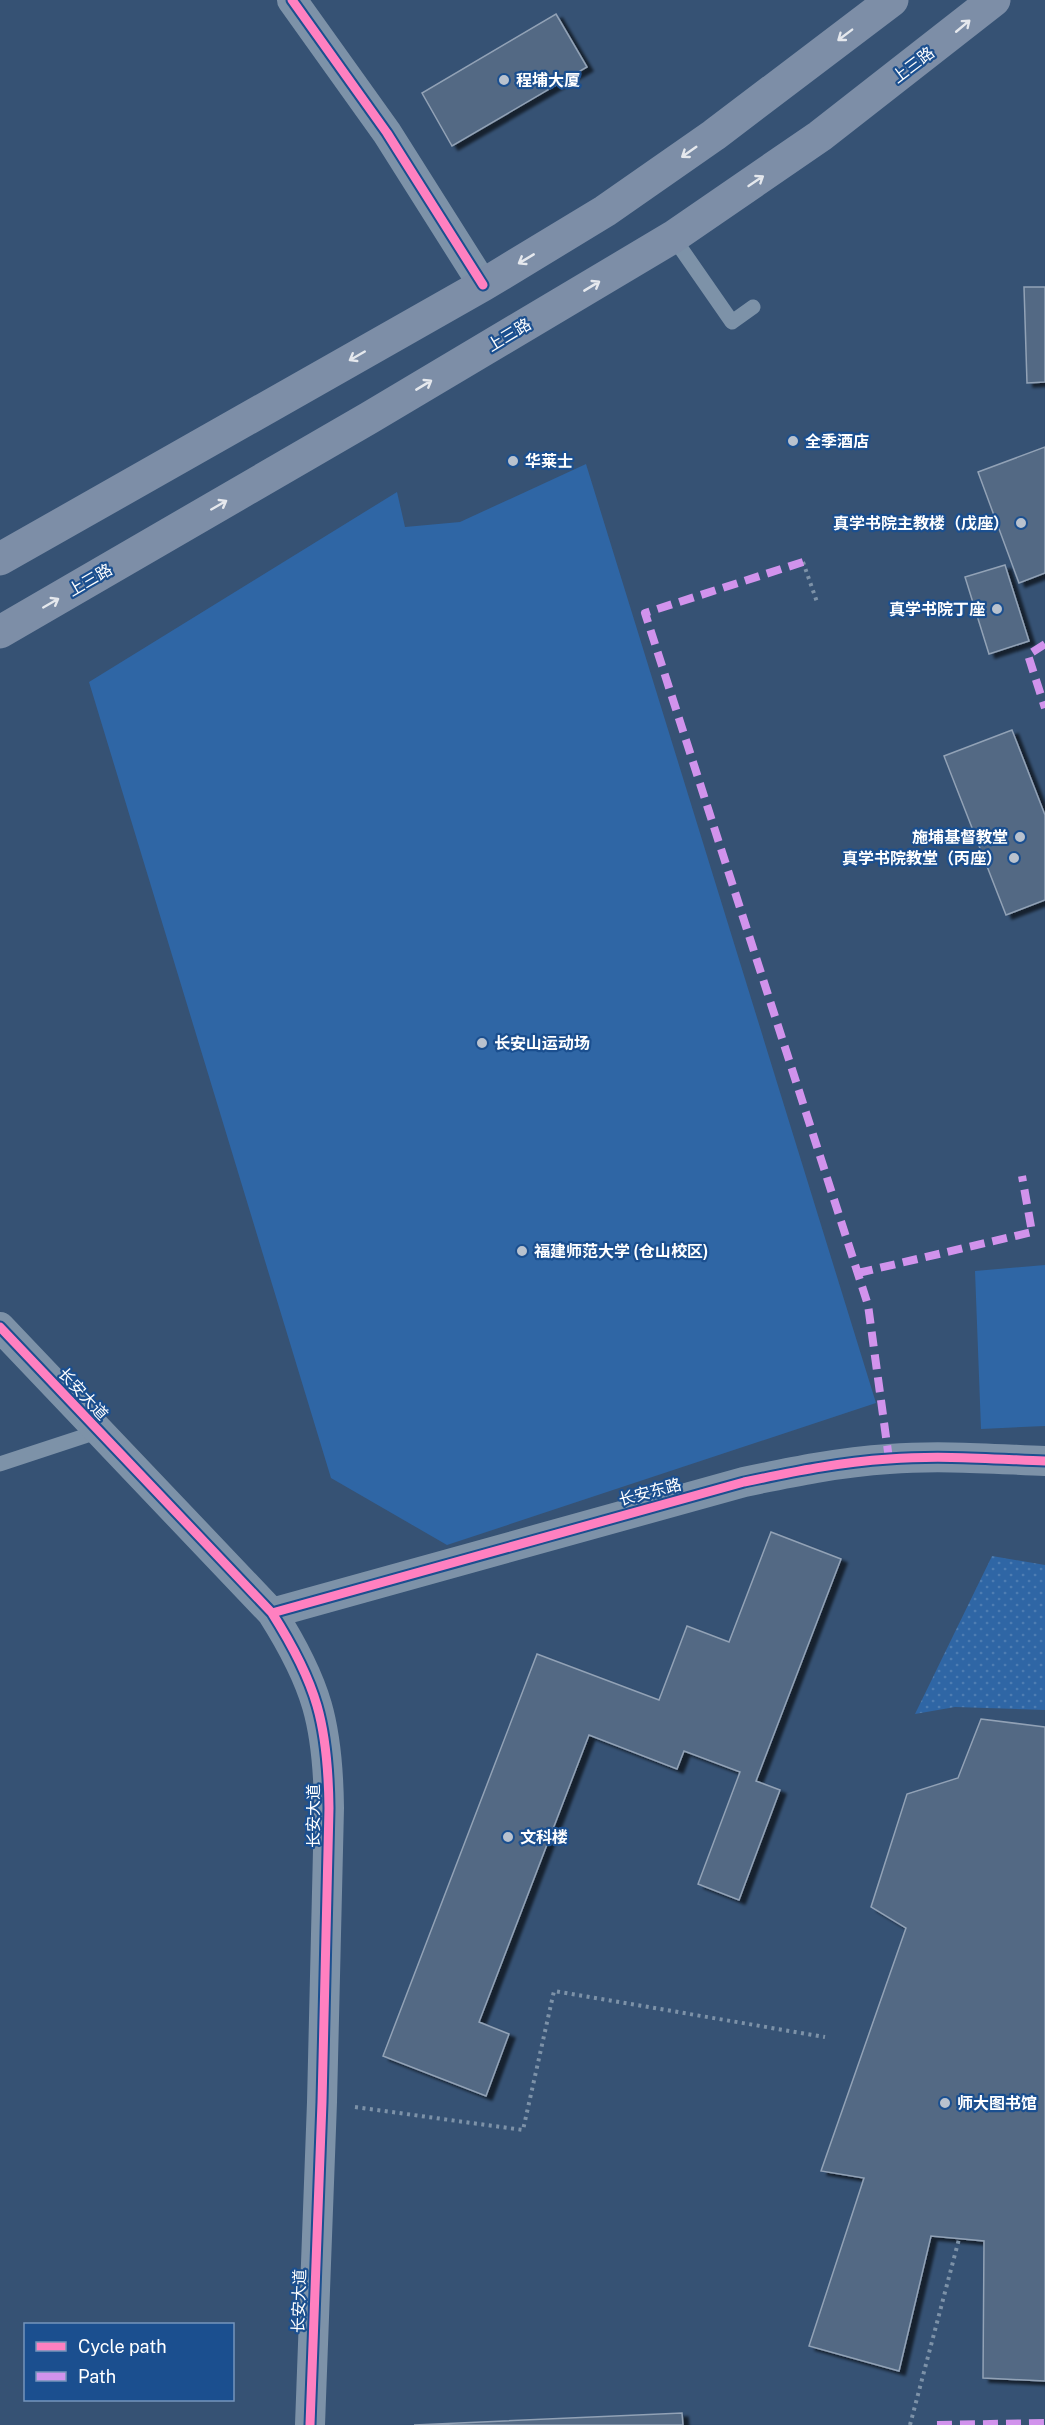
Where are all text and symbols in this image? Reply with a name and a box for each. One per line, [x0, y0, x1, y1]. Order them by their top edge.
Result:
one-way arrow [955, 20, 971, 33]
one-way arrow [838, 29, 854, 41]
street label: 上三路 [888, 43, 938, 87]
place label: 程埔大厦 [516, 71, 580, 90]
marker: 程埔大厦 [497, 73, 511, 87]
one-way arrow [682, 146, 698, 158]
one-way arrow [747, 174, 764, 186]
one-way arrow [518, 253, 535, 265]
one-way arrow [583, 279, 600, 291]
street label: 上三路 [484, 314, 534, 356]
one-way arrow [349, 351, 367, 362]
one-way arrow [415, 379, 432, 391]
place label: 全季酒店 [805, 432, 869, 451]
marker: 全季酒店 [786, 434, 800, 448]
place label: 华莱士 [525, 452, 573, 471]
marker: 华莱士 [506, 454, 520, 468]
one-way arrow [210, 499, 228, 510]
place label: 真学书院主教楼（戊座） [833, 514, 1009, 533]
marker: 真学书院主教楼（戊座） [1014, 516, 1028, 530]
street label: 上三路 [64, 560, 116, 600]
one-way arrow [42, 597, 59, 609]
place label: 真学书院丁座 [889, 600, 985, 619]
marker: 真学书院丁座 [990, 602, 1004, 616]
place label: 施埔基督教堂 [912, 828, 1008, 847]
marker: 施埔基督教堂 [1013, 830, 1027, 844]
place label: 真学书院教堂（丙座） [842, 849, 1002, 868]
marker: 真学书院教堂（丙座） [1007, 851, 1021, 865]
place label: 长安山运动场 [494, 1034, 590, 1053]
marker: 长安山运动场 [475, 1036, 489, 1050]
place label: 福建师范大学 (仓山校区) [534, 1242, 708, 1261]
marker: 福建师范大学 (仓山校区) [515, 1244, 529, 1258]
street label: 长安大道 [54, 1364, 112, 1424]
street label: 长安东路 [617, 1475, 683, 1509]
street label: 长安大道 [304, 1784, 323, 1848]
place label: 文科楼 [520, 1828, 568, 1847]
marker: 文科楼 [501, 1830, 515, 1844]
place label: 师大图书馆 [957, 2094, 1037, 2113]
marker: 师大图书馆 [938, 2096, 952, 2110]
street label: 长安大道 [288, 2269, 310, 2333]
legend [24, 2323, 234, 2401]
text: Cycle path [78, 2336, 167, 2357]
text: Path [78, 2366, 116, 2387]

